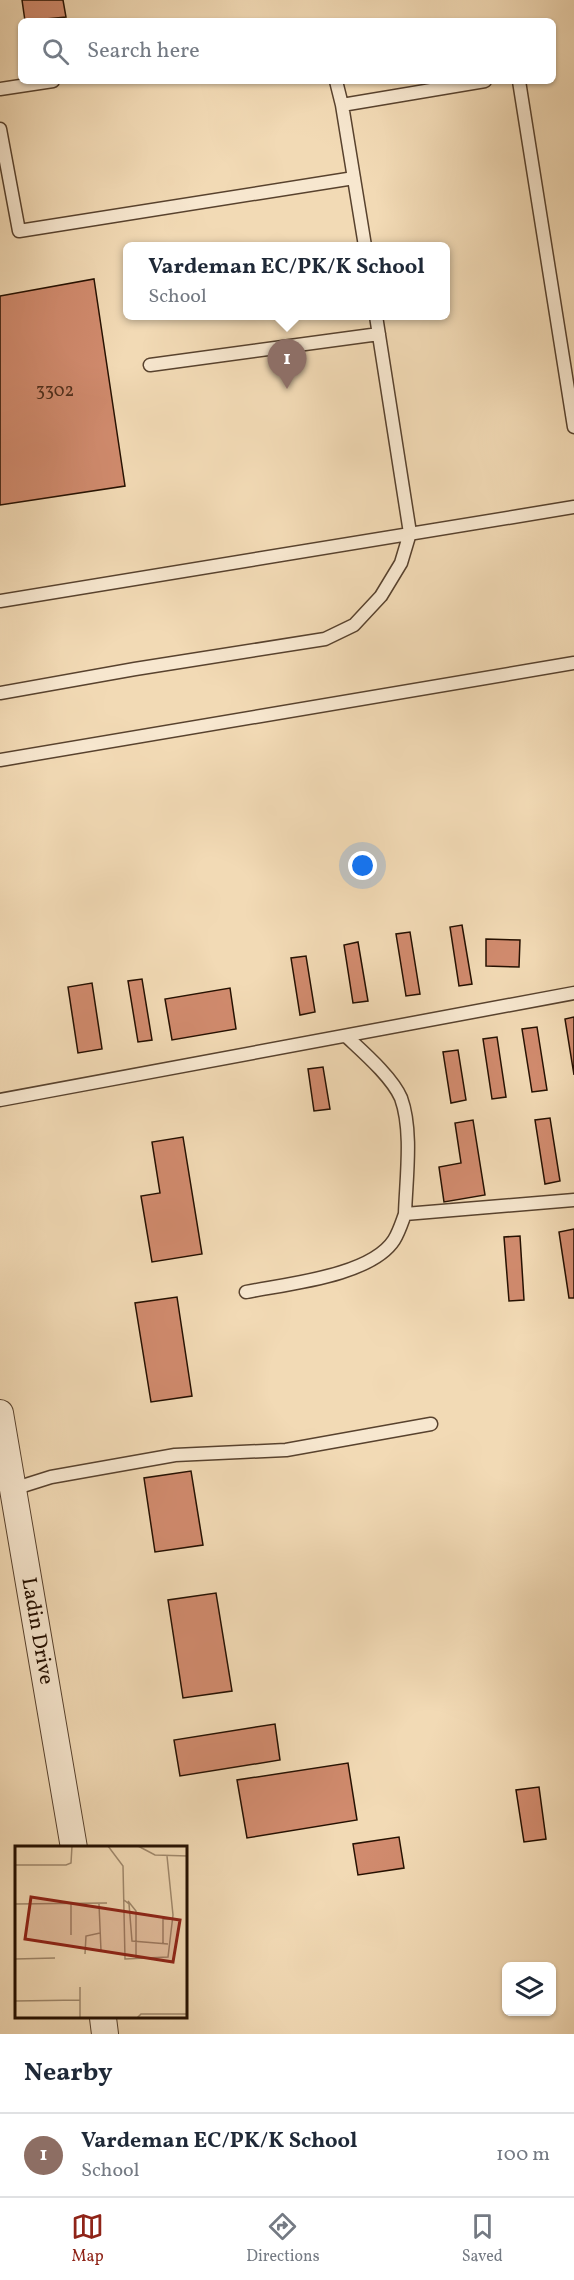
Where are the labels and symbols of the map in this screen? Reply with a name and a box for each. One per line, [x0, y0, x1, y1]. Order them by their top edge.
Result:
pin: 1 [268, 340, 306, 389]
house number: 3302 [36, 379, 74, 404]
your location [348, 851, 377, 880]
street label: Ladin Drive [13, 1575, 61, 1687]
inset map [15, 1846, 188, 2019]

